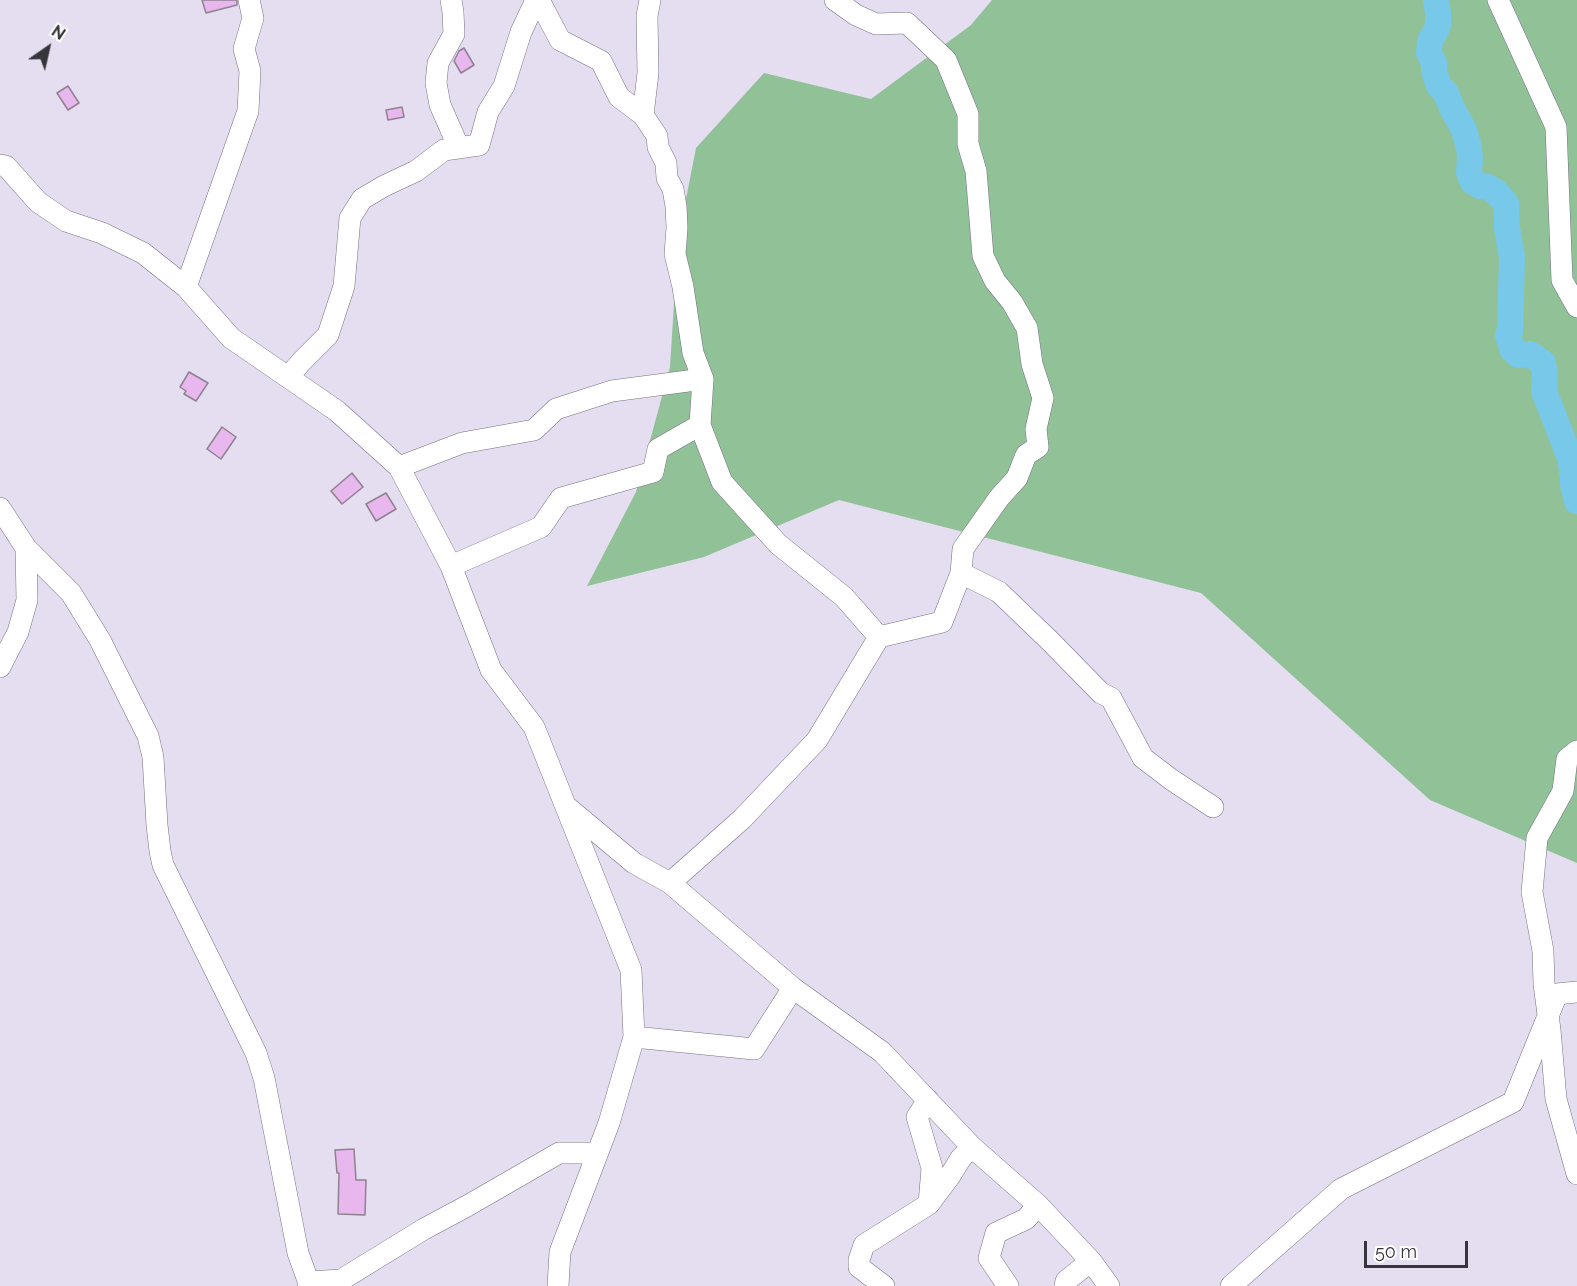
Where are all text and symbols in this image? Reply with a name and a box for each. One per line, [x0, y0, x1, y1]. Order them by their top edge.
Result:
north arrow [18, 18, 78, 78]
text: N [48, 21, 69, 44]
scale bar [1367, 1229, 1470, 1267]
text: 50 m [1375, 1241, 1417, 1262]

